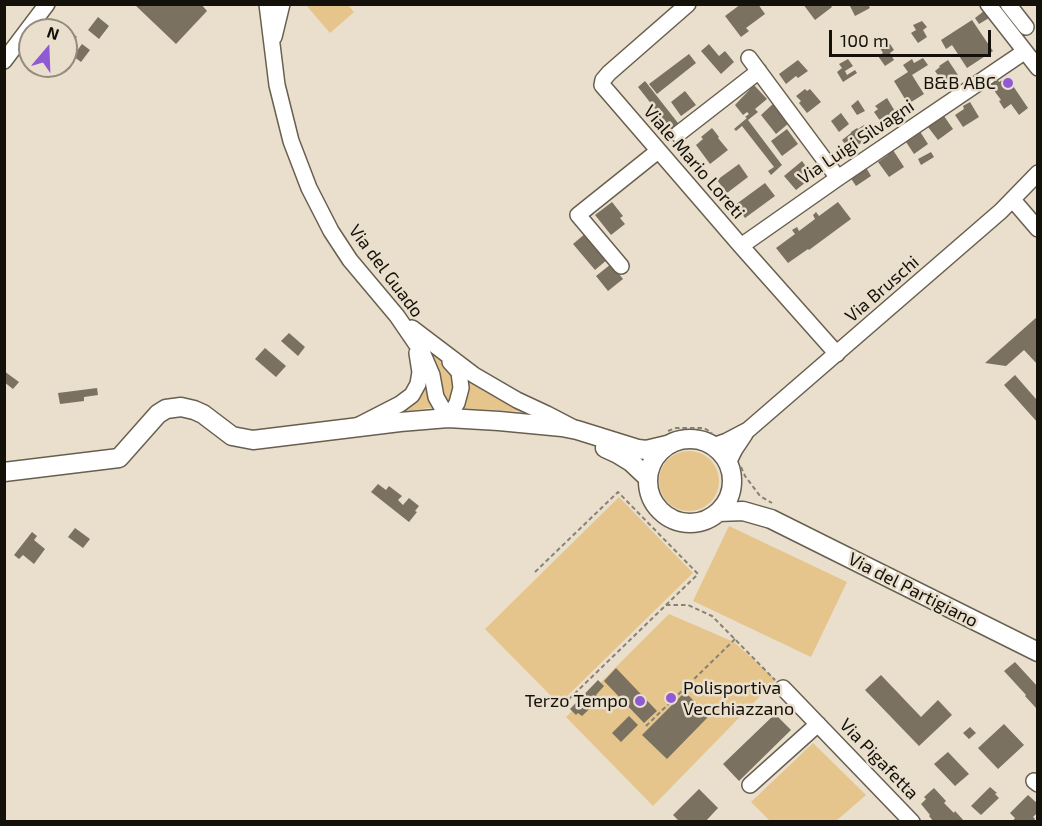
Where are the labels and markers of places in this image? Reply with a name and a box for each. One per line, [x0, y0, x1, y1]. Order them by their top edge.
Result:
place label: B&B ABC [923, 72, 996, 94]
marker: B&B ABC [1001, 76, 1015, 90]
place label: Polisportiva Vecchiazzano [683, 677, 794, 720]
place label: Terzo Tempo [525, 690, 628, 712]
marker: Polisportiva Vecchiazzano [664, 691, 678, 705]
marker: Terzo Tempo [633, 694, 647, 708]

